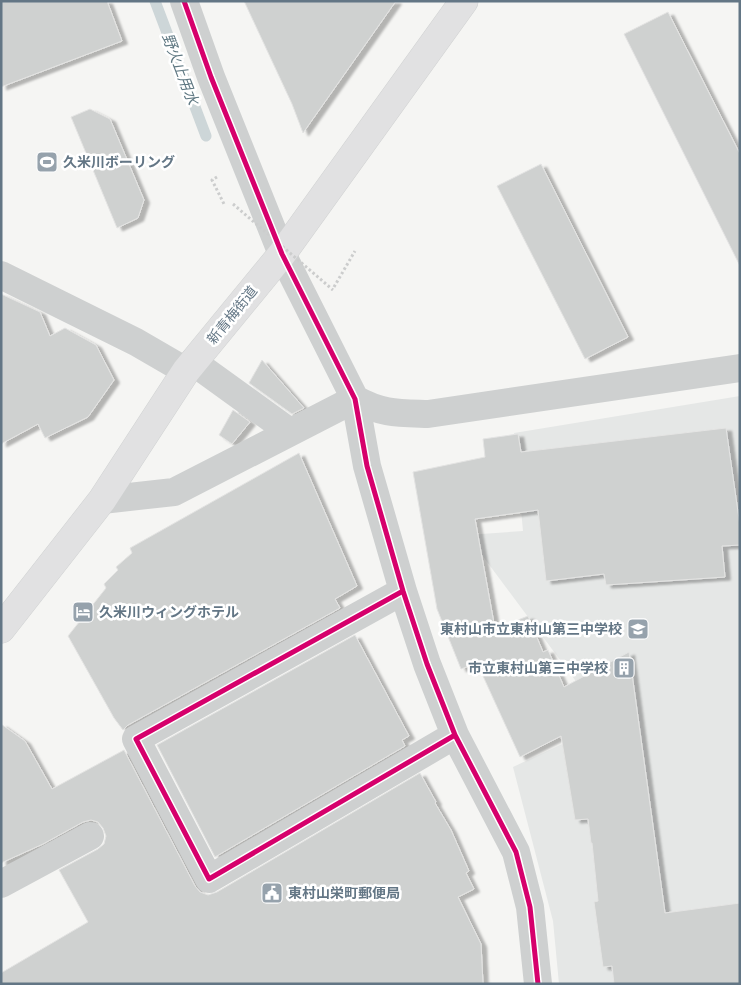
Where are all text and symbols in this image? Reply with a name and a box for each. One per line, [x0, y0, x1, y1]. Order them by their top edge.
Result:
water label: 野火止用水 [158, 30, 204, 109]
sports icon: 久米川ボーリング [35, 150, 59, 174]
place label: 久米川ボーリング [63, 152, 175, 171]
street label: 新青梅街道 [202, 282, 261, 348]
hotel icon: 久米川ウィングホテル [71, 600, 95, 624]
place label: 久米川ウィングホテル [99, 602, 239, 621]
school or university icon: 東村山市立東村山第三中学校 [626, 617, 650, 641]
place label: 東村山市立東村山第三中学校 [440, 619, 622, 638]
building icon: 市立東村山第三中学校 [612, 656, 636, 680]
place label: 市立東村山第三中学校 [468, 658, 608, 677]
public building icon: 東村山栄町郵便局 [260, 881, 284, 905]
place label: 東村山栄町郵便局 [288, 883, 400, 902]

